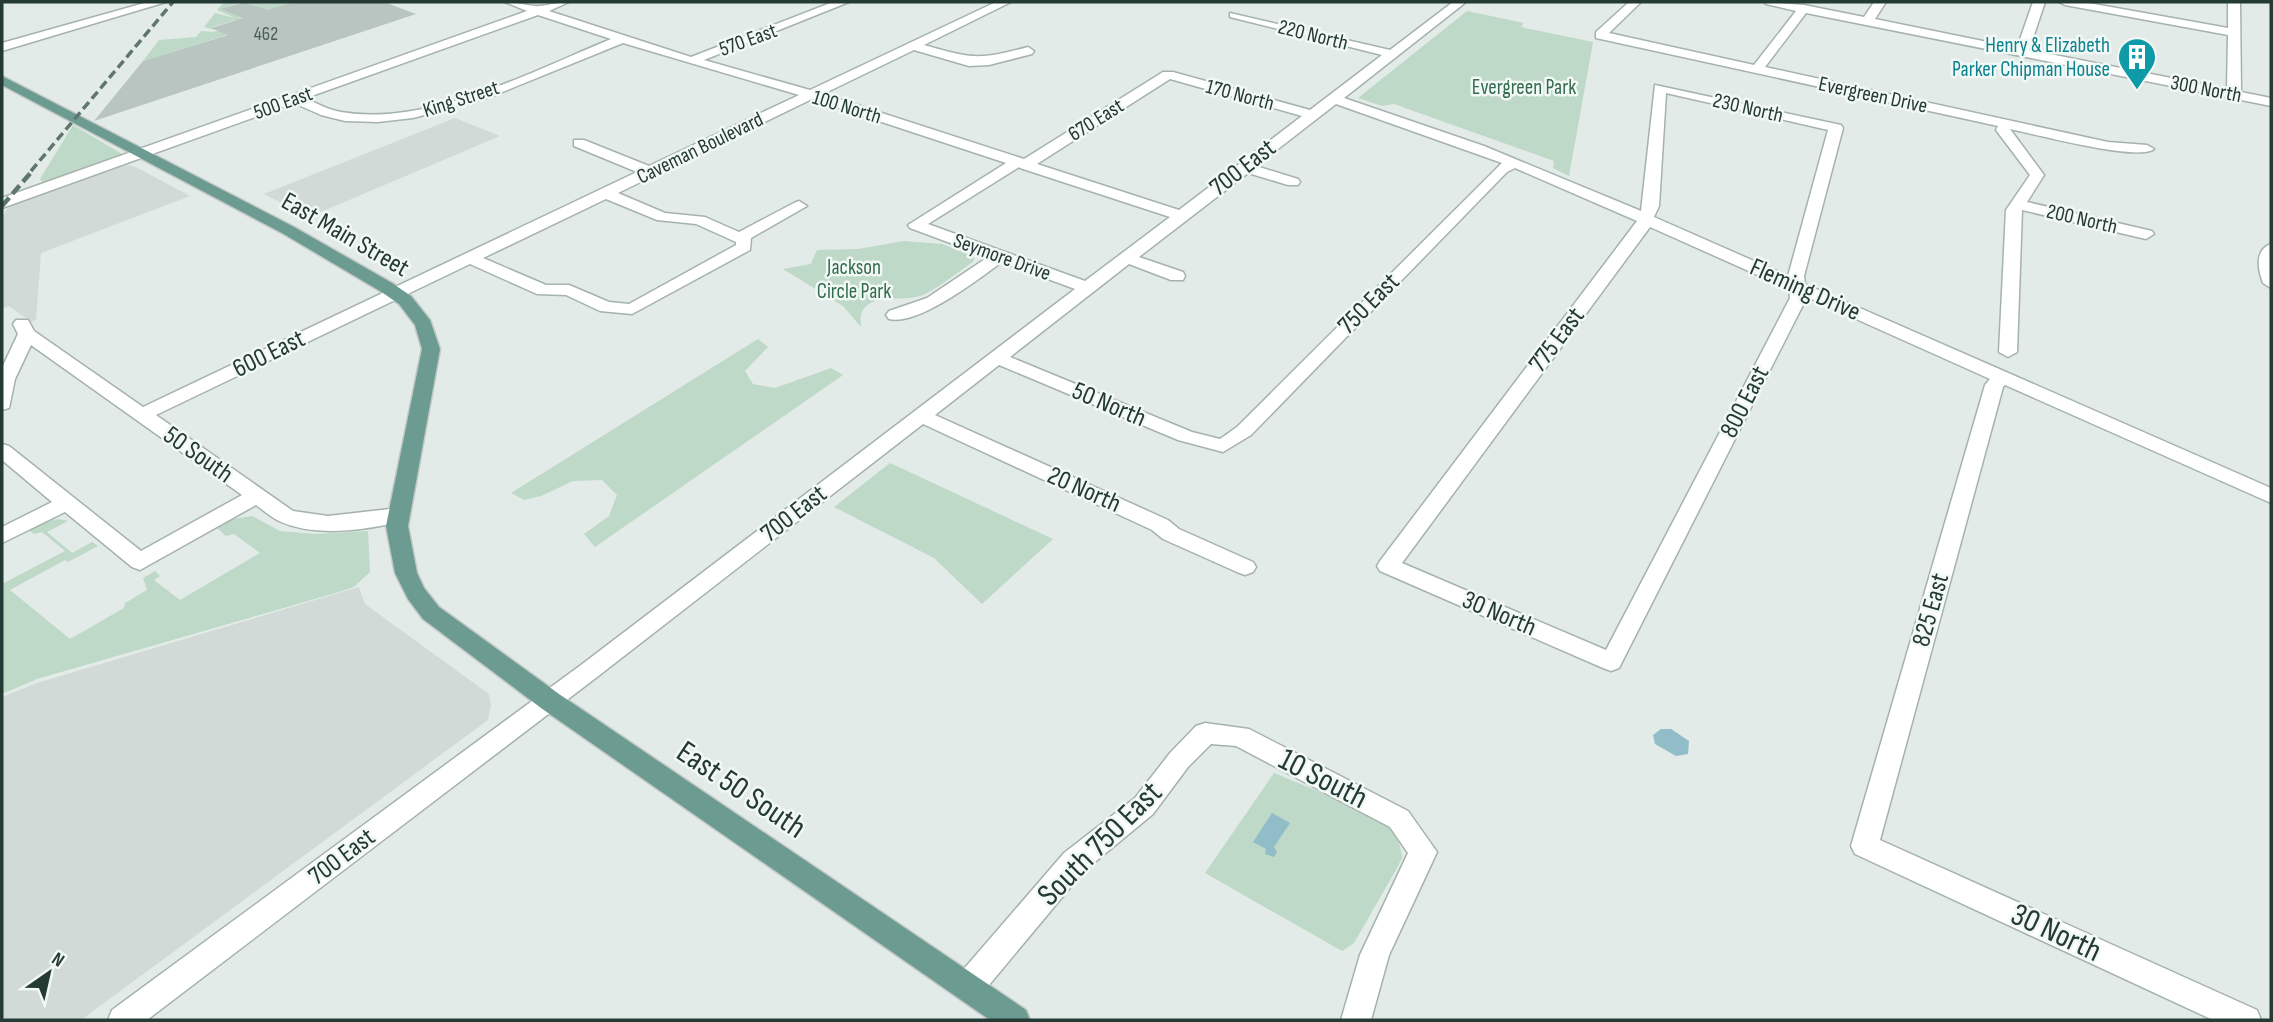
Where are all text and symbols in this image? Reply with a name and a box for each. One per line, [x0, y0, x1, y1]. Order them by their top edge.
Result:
street label: 220 North [1275, 14, 1351, 56]
street label: 570 East [716, 18, 780, 62]
house number: 462 [254, 23, 278, 46]
place label: Henry & Elizabeth Parker Chipman House [1952, 33, 2110, 82]
building icon: Henry & Elizabeth Parker Chipman House [2116, 36, 2158, 91]
street label: 300 North [2168, 70, 2244, 108]
street label: Evergreen Drive [1816, 71, 1930, 119]
street label: 170 North [1203, 74, 1277, 116]
street label: King Street [420, 75, 502, 123]
park label: Evergreen Park [1472, 75, 1576, 100]
street label: 500 East [250, 81, 316, 125]
street label: 100 North [810, 85, 884, 129]
street label: 230 North [1710, 88, 1786, 128]
street label: 670 East [1064, 93, 1128, 147]
street label: Caveman Boulevard [633, 107, 767, 189]
street label: 700 East [1204, 133, 1282, 203]
street label: East Main Street [276, 186, 414, 284]
street label: 200 North [2044, 199, 2120, 239]
street label: Seymore Drive [950, 228, 1054, 286]
street label: Fleming Drive [1745, 252, 1865, 328]
park label: Jackson Circle Park [817, 255, 891, 304]
street label: 750 East [1332, 267, 1406, 341]
street label: 775 East [1523, 301, 1591, 378]
street label: 600 East [228, 323, 310, 385]
street label: 800 East [1714, 361, 1776, 443]
street label: 50 North [1067, 376, 1151, 434]
street label: 50 South [157, 420, 239, 490]
street label: 20 North [1042, 460, 1126, 520]
street label: 700 East [755, 479, 833, 549]
street label: 825 East [1906, 570, 1956, 650]
street label: 30 North [1457, 585, 1541, 643]
street label: East 50 South [669, 733, 813, 847]
street label: 10 South [1272, 740, 1374, 818]
street label: South 750 East [1030, 774, 1170, 914]
street label: 700 East [303, 822, 381, 892]
street label: 30 North [2005, 895, 2107, 971]
north arrow [14, 938, 84, 1008]
text: N [47, 948, 68, 973]

